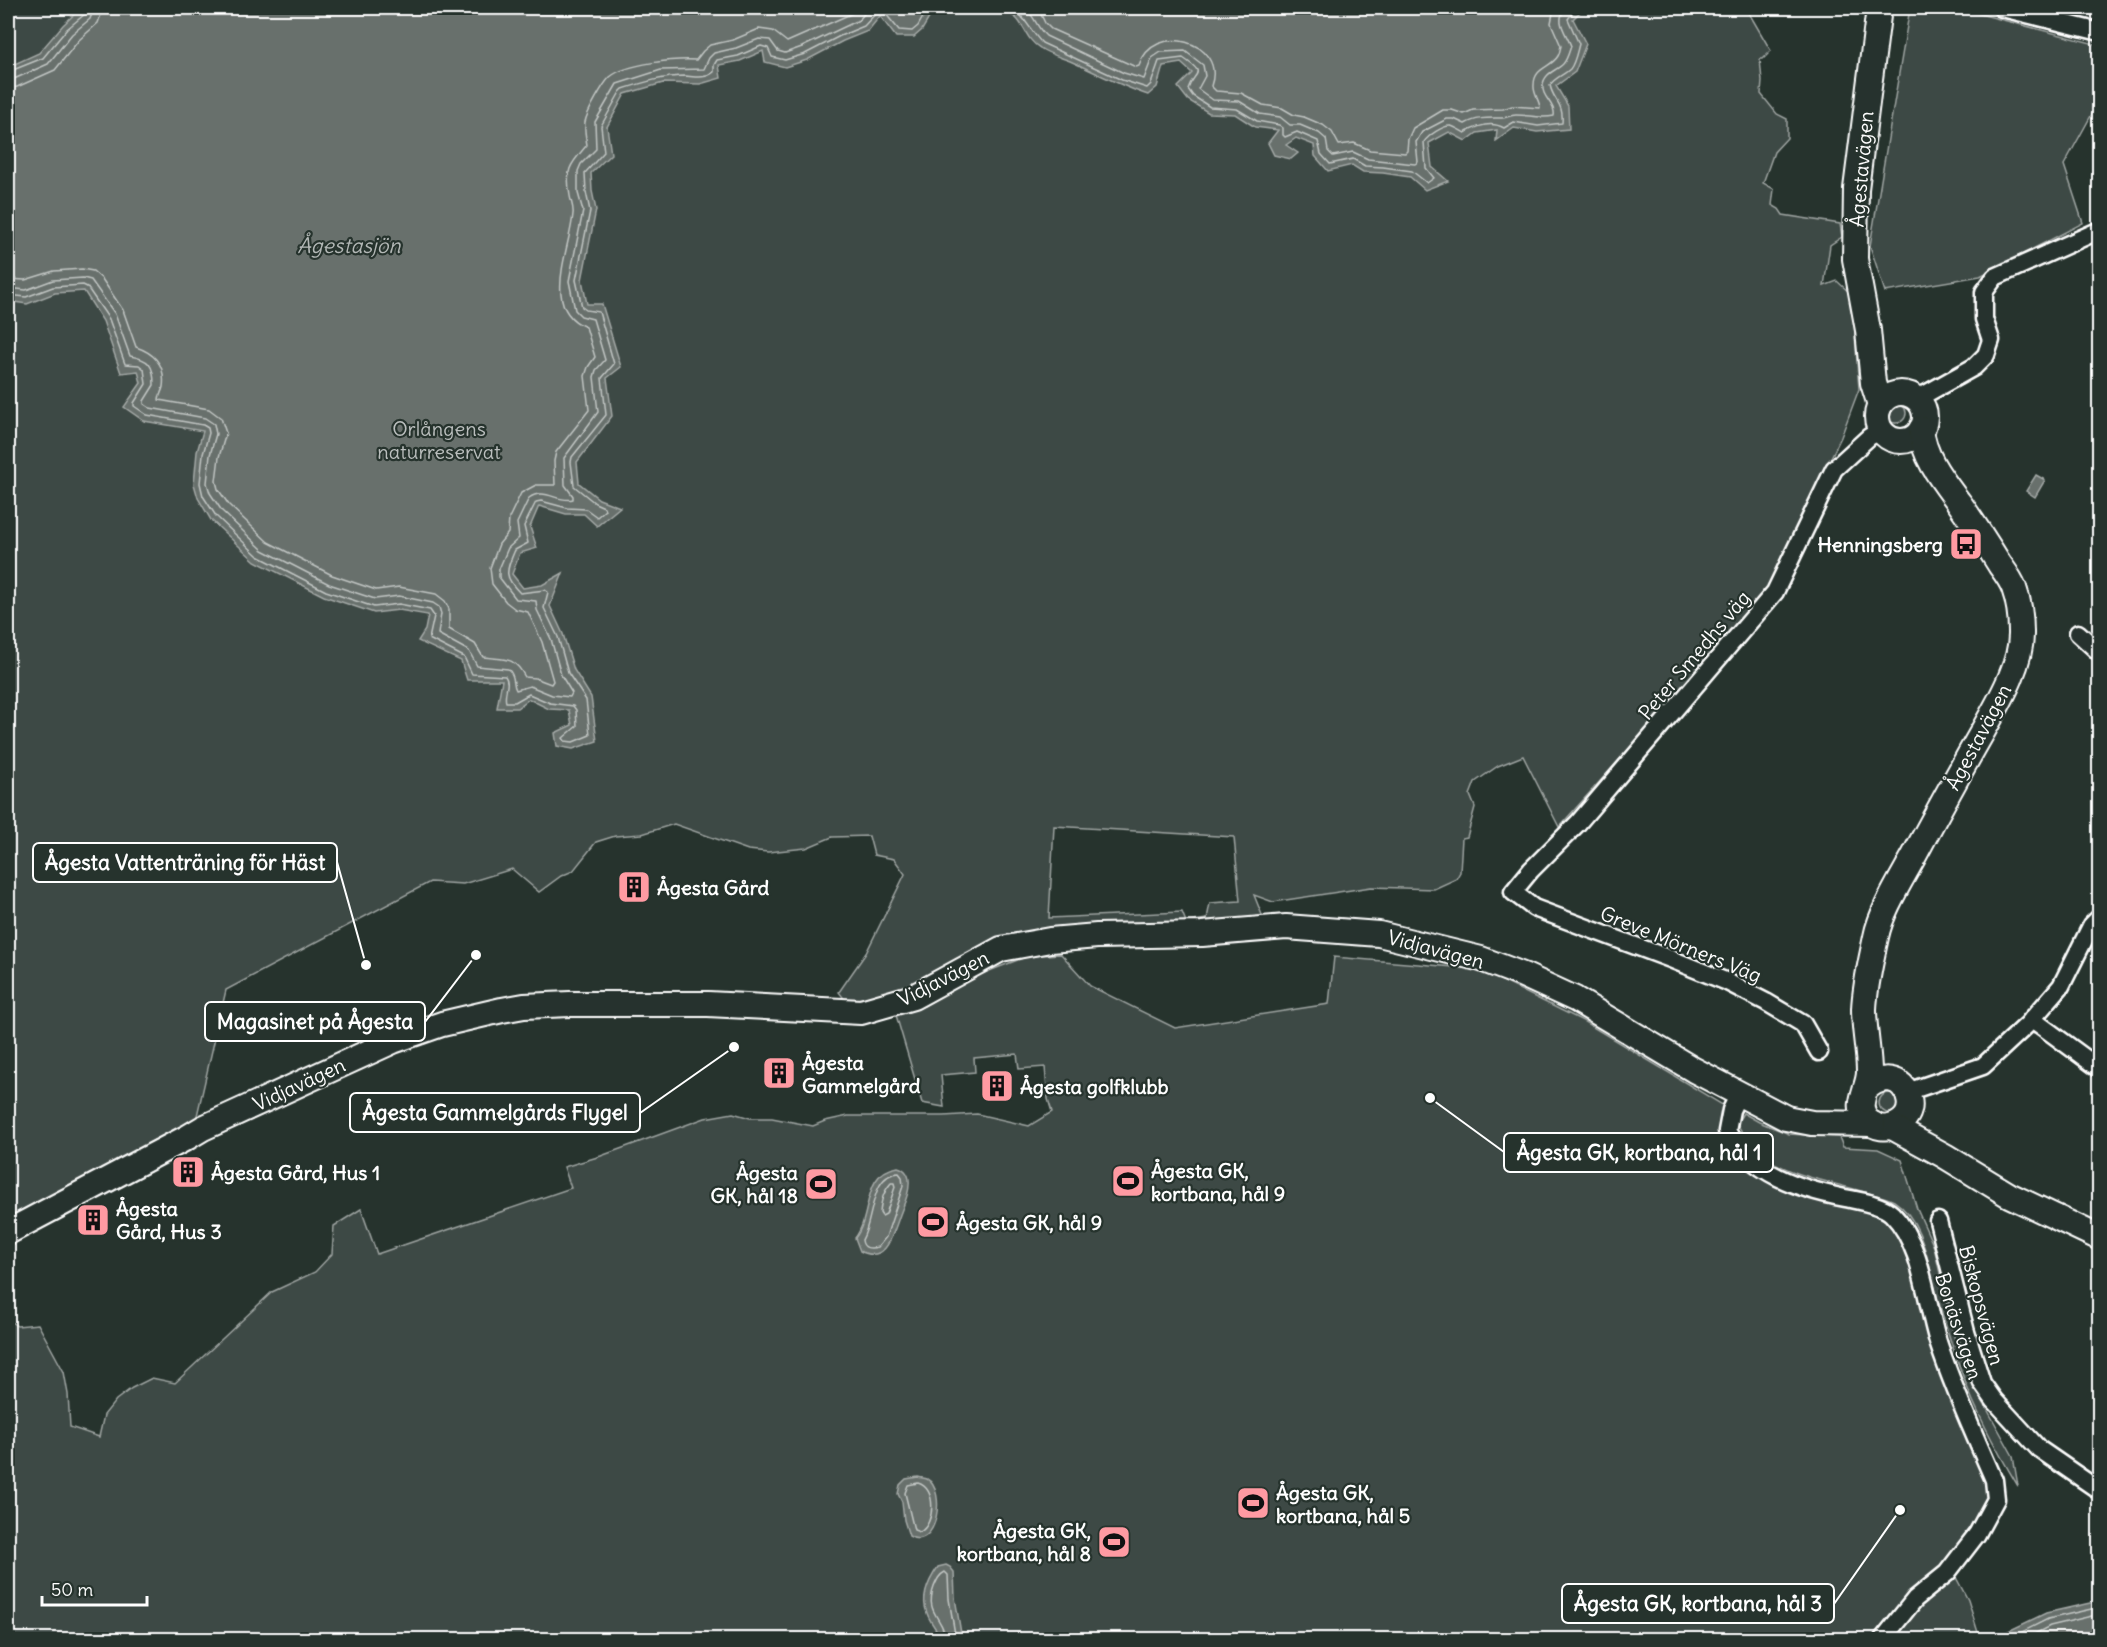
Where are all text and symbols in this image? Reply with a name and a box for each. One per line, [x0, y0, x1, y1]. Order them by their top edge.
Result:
street label: Ågestavägen [1843, 110, 1879, 228]
water label: Ågestasjön [297, 232, 402, 259]
park label: Orlångens naturreservat [377, 416, 501, 464]
bus stop icon: Henningsberg [1948, 526, 1984, 562]
place label: Henningsberg [1818, 532, 1943, 557]
street label: Peter Smedhs väg [1633, 585, 1755, 725]
street label: Ågestavägen [1940, 680, 2016, 794]
callout: Ågesta Vattenträning för Häst [33, 843, 337, 882]
text: Ågesta Vattenträning för Häst [45, 848, 326, 876]
building icon: Ågesta Gård [616, 869, 652, 905]
place label: Ågesta Gård [657, 875, 770, 900]
street label: Greve Mörners Väg [1597, 900, 1765, 988]
street label: Vidjavägen [1385, 924, 1487, 974]
street label: Vidjavägen [893, 944, 993, 1012]
callout: Magasinet på Ågesta [205, 1002, 425, 1041]
text: Magasinet på Ågesta [217, 1007, 413, 1035]
place label: Ågesta Gammelgård [802, 1050, 921, 1098]
street label: Vidjavägen [249, 1052, 349, 1116]
building icon: Ågesta Gammelgård [761, 1055, 797, 1091]
building icon: Ågesta golfklubb [979, 1068, 1015, 1104]
place label: Ågesta golfklubb [1020, 1074, 1169, 1099]
callout: Ågesta Gammelgårds Flygel [350, 1093, 640, 1132]
text: Ågesta Gammelgårds Flygel [362, 1098, 628, 1126]
callout: Ågesta GK, kortbana, hål 1 [1504, 1133, 1773, 1172]
text: Ågesta GK, kortbana, hål 1 [1517, 1138, 1762, 1166]
building icon: Ågesta Gård, Hus 1 [170, 1154, 206, 1190]
place label: Ågesta GK, kortbana, hål 9 [1151, 1158, 1285, 1206]
place label: Ågesta Gård, Hus 1 [211, 1160, 380, 1185]
place label: Ågesta GK, hål 18 [711, 1160, 799, 1208]
sports icon: Ågesta GK, kortbana, hål 9 [1110, 1163, 1146, 1199]
sports icon: Ågesta GK, hål 18 [803, 1166, 839, 1202]
place label: Ågesta Gård, Hus 3 [116, 1196, 222, 1244]
building icon: Ågesta Gård, Hus 3 [75, 1202, 111, 1238]
sports icon: Ågesta GK, hål 9 [915, 1204, 951, 1240]
place label: Ågesta GK, hål 9 [956, 1210, 1102, 1235]
street label: Biskopsvägen [1954, 1242, 2010, 1368]
street label: Bonäsvägen [1930, 1269, 1988, 1383]
place label: Ågesta GK, kortbana, hål 5 [1276, 1480, 1410, 1528]
sports icon: Ågesta GK, kortbana, hål 5 [1235, 1485, 1271, 1521]
place label: Ågesta GK, kortbana, hål 8 [957, 1518, 1091, 1566]
sports icon: Ågesta GK, kortbana, hål 8 [1096, 1524, 1132, 1560]
scale bar [42, 1569, 147, 1607]
text: 50 m [51, 1578, 93, 1601]
callout: Ågesta GK, kortbana, hål 3 [1562, 1584, 1834, 1623]
text: Ågesta GK, kortbana, hål 3 [1574, 1589, 1822, 1617]

